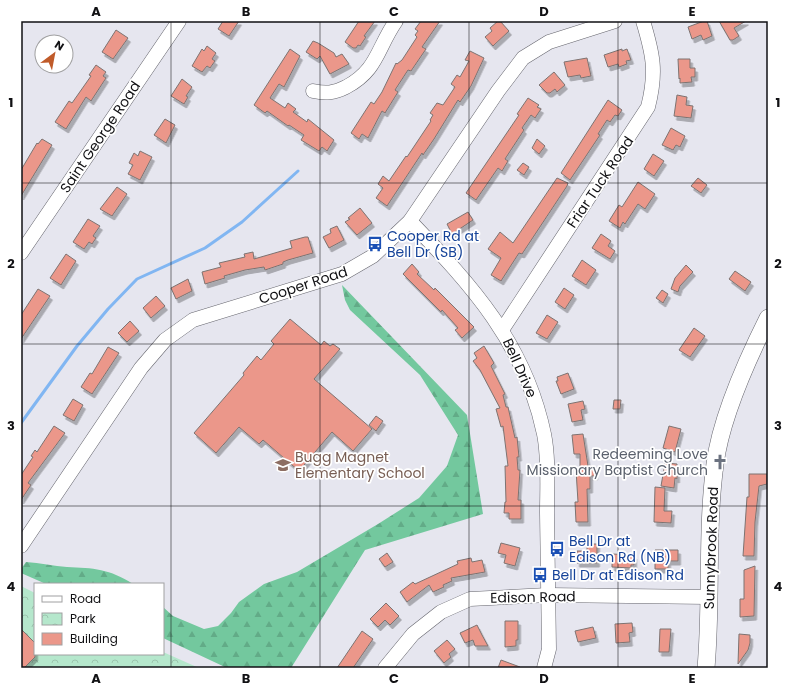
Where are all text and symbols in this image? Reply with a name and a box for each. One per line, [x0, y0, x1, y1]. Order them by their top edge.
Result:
text: A [91, 2, 101, 21]
text: B [242, 2, 251, 21]
text: C [389, 2, 399, 21]
text: D [539, 2, 549, 21]
text: E [688, 2, 696, 21]
north arrow [34, 34, 74, 74]
text: N [52, 37, 67, 54]
street label: Saint George Road [55, 77, 145, 197]
text: 1 [9, 93, 13, 112]
text: 1 [776, 93, 780, 112]
street label: Friar Tuck Road [562, 132, 638, 232]
place label: Cooper Rd at Bell Dr (SB) [387, 226, 479, 262]
bus stop icon: Cooper Rd at Bell Dr (SB) [366, 235, 384, 253]
text: 2 [7, 254, 15, 273]
text: 2 [774, 254, 782, 273]
street label: Cooper Road [256, 261, 350, 309]
street label: Bell Drive [498, 335, 542, 401]
text: 3 [7, 416, 15, 435]
text: 3 [774, 416, 782, 435]
place label: Redeeming Love Missionary Baptist Church [527, 444, 708, 480]
place label: Bugg Magnet Elementary School [295, 447, 425, 483]
church icon: Redeeming Love Missionary Baptist Church [711, 453, 729, 471]
school or university icon: Bugg Magnet Elementary School [274, 456, 292, 474]
street label: Sunnybrook Road [699, 486, 723, 610]
place label: Bell Dr at Edison Rd (NB) [569, 531, 671, 567]
bus stop icon: Bell Dr at Edison Rd (NB) [548, 540, 566, 558]
place label: Bell Dr at Edison Rd [552, 565, 684, 585]
bus stop icon: Bell Dr at Edison Rd [531, 566, 549, 584]
text: 4 [7, 577, 16, 596]
text: 4 [774, 577, 783, 596]
legend [34, 583, 164, 655]
street label: Edison Road [490, 586, 576, 608]
text: Road [70, 590, 101, 607]
text: Park [70, 610, 97, 627]
text: Building [70, 630, 118, 647]
text: A [91, 669, 101, 688]
text: B [242, 669, 251, 688]
text: C [389, 669, 399, 688]
text: D [539, 669, 549, 688]
text: E [688, 669, 696, 688]

